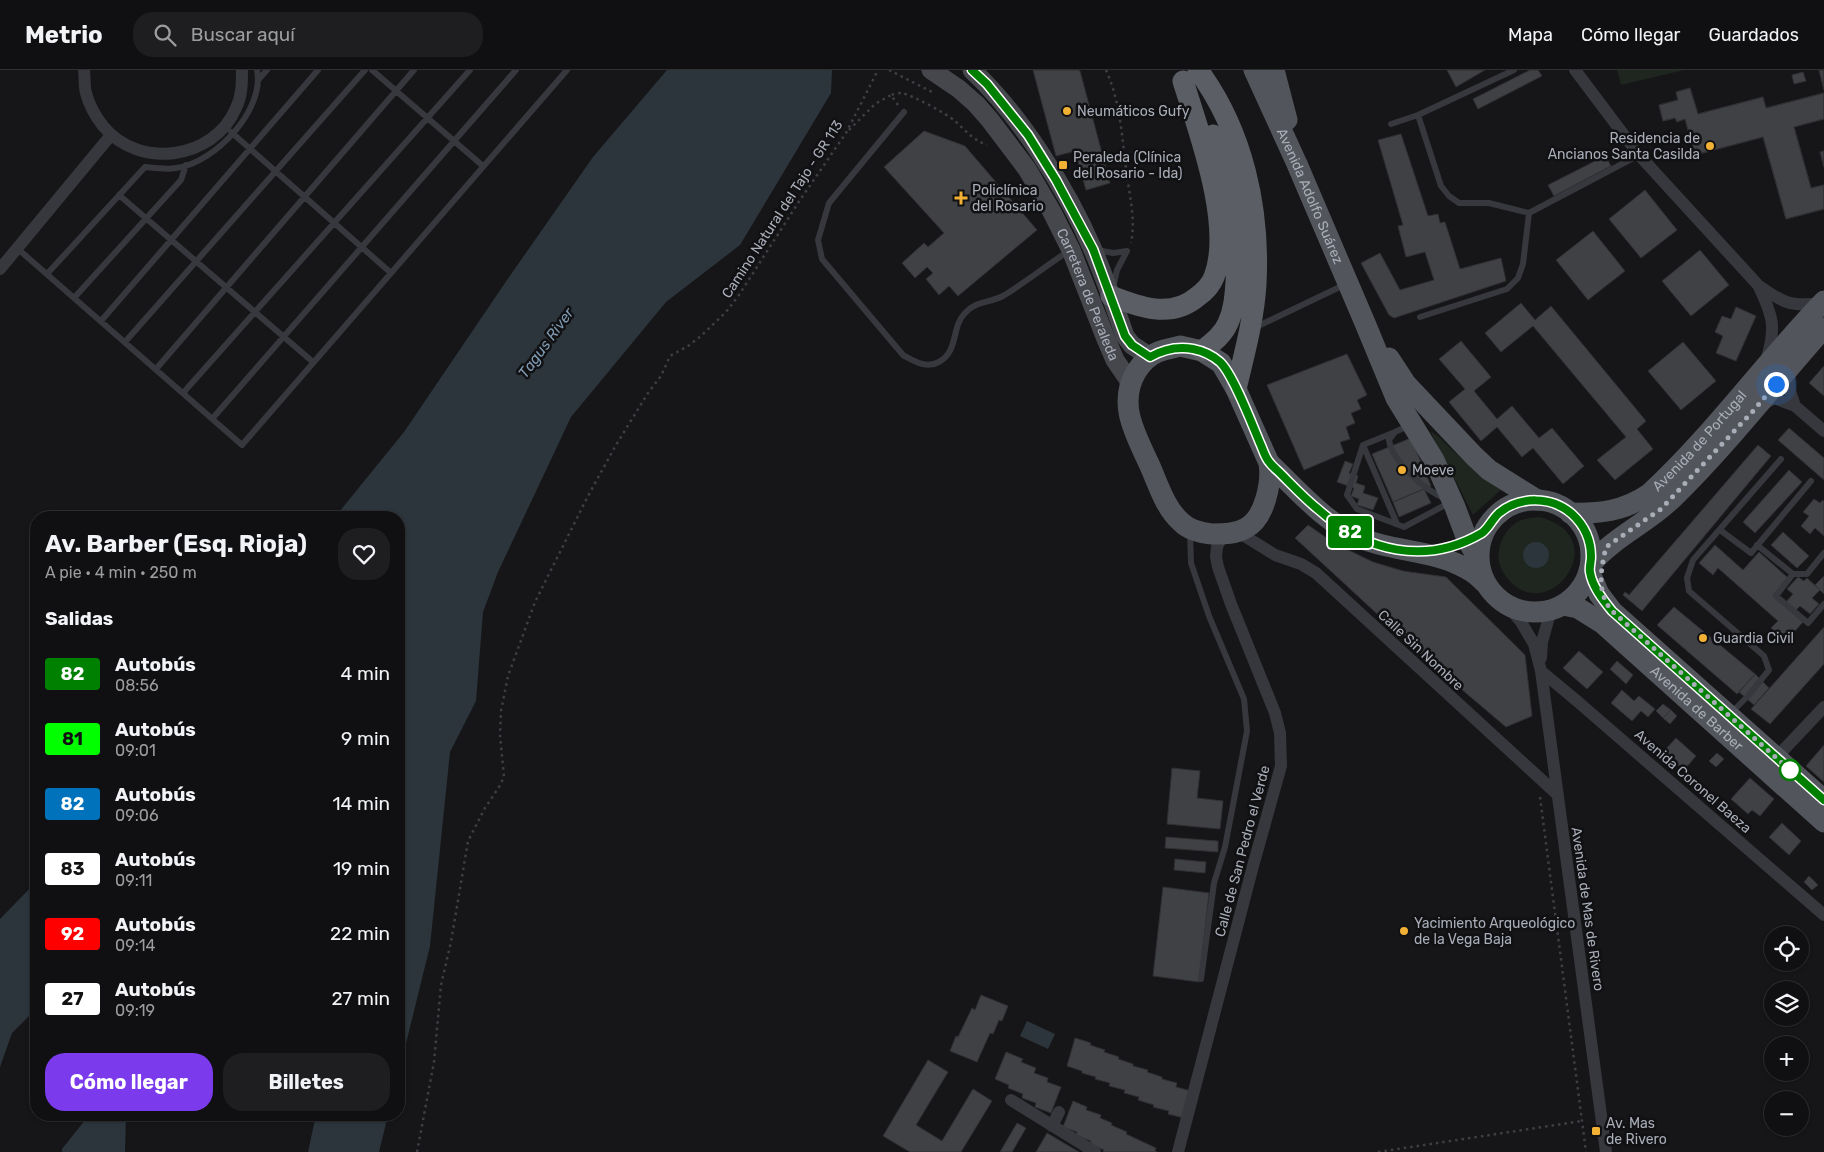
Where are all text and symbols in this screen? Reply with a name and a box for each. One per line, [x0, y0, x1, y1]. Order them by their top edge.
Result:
search box [133, 12, 483, 57]
text: Metrio [25, 21, 103, 49]
icon: search [151, 21, 179, 49]
text: Buscar aquí [191, 23, 295, 46]
text: Mapa [1508, 24, 1553, 46]
text: Cómo llegar [1581, 24, 1680, 46]
text: Guardados [1708, 24, 1799, 46]
place label: Neumáticos Gufy [1077, 103, 1190, 120]
marker: Neumáticos Gufy [1061, 105, 1073, 117]
street label: Camino Natural del Tajo - GR 113 [718, 117, 846, 302]
street label: Avenida Adolfo Suárez [1273, 126, 1347, 267]
place label: Residencia de Ancianos Santa Casilda [1548, 130, 1700, 163]
marker: Residencia de Ancianos Santa Casilda [1704, 140, 1716, 152]
place label: Peraleda (Clínica del Rosario - Ida) [1073, 149, 1183, 182]
marker: Peraleda (Clínica del Rosario - Ida) [1057, 159, 1069, 171]
place label: Policlínica del Rosario [972, 182, 1044, 215]
marker: Policlínica del Rosario [954, 191, 968, 205]
street label: Carretera de Peraleda [1053, 226, 1122, 364]
water label: Tagus River [515, 303, 578, 382]
your location [1764, 372, 1789, 397]
street label: Avenida de Portugal [1649, 387, 1750, 495]
place label: Moeve [1412, 462, 1454, 479]
marker: Moeve [1396, 464, 1408, 476]
line badge: 82 [1328, 516, 1372, 548]
text: 82 [1338, 521, 1362, 543]
button: heart [338, 528, 390, 580]
text: Av. Barber (Esq. Rioja) [45, 530, 307, 558]
text: A pie · 4 min · 250 m [45, 563, 197, 582]
street label: Calle Sin Nombre [1374, 606, 1467, 694]
text: Salidas [45, 607, 113, 630]
place label: Guardia Civil [1713, 630, 1794, 647]
marker: Guardia Civil [1697, 632, 1709, 644]
text: Autobús [115, 653, 196, 676]
text: 4 min [341, 662, 390, 685]
street label: Avenida de Barber [1646, 662, 1747, 755]
text: 82 [61, 663, 84, 685]
text: 08:56 [115, 676, 159, 695]
text: Autobús [115, 718, 196, 741]
street label: Avenida Coronel Baeza [1631, 726, 1755, 837]
text: 9 min [341, 727, 390, 750]
text: 81 [62, 728, 83, 750]
text: 09:01 [115, 741, 156, 760]
unlabelled marker [1779, 759, 1801, 781]
street label: Calle de San Pedro el Verde [1211, 763, 1274, 939]
text: Autobús [115, 783, 196, 806]
text: 14 min [332, 792, 390, 815]
text: 82 [61, 793, 84, 815]
text: 09:06 [115, 806, 159, 825]
street label: Avenida de Mas de Rivero [1568, 826, 1607, 992]
text: Autobús [115, 848, 196, 871]
text: 19 min [333, 857, 390, 880]
text: 83 [60, 858, 85, 880]
text: 09:11 [115, 871, 152, 890]
text: Autobús [115, 913, 196, 936]
place label: Yacimiento Arqueológico de la Vega Baja [1414, 915, 1575, 948]
text: 22 min [330, 922, 390, 945]
text: 92 [61, 923, 84, 945]
marker: Yacimiento Arqueológico de la Vega Baja [1398, 925, 1410, 937]
map controls [1764, 926, 1809, 1136]
button: locate [1764, 926, 1809, 971]
text: 09:14 [115, 936, 156, 955]
text: Autobús [115, 978, 196, 1001]
button: layers [1764, 981, 1809, 1026]
text: 27 min [331, 987, 390, 1010]
text: 27 [61, 988, 84, 1010]
text: 09:19 [115, 1001, 155, 1020]
button: + [1764, 1036, 1809, 1081]
button: Cómo llegar [45, 1053, 213, 1111]
button: Billetes [223, 1053, 390, 1111]
button: − [1764, 1091, 1809, 1136]
place label: Av. Mas de Rivero [1606, 1115, 1667, 1148]
marker: Av. Mas de Rivero [1590, 1125, 1602, 1137]

